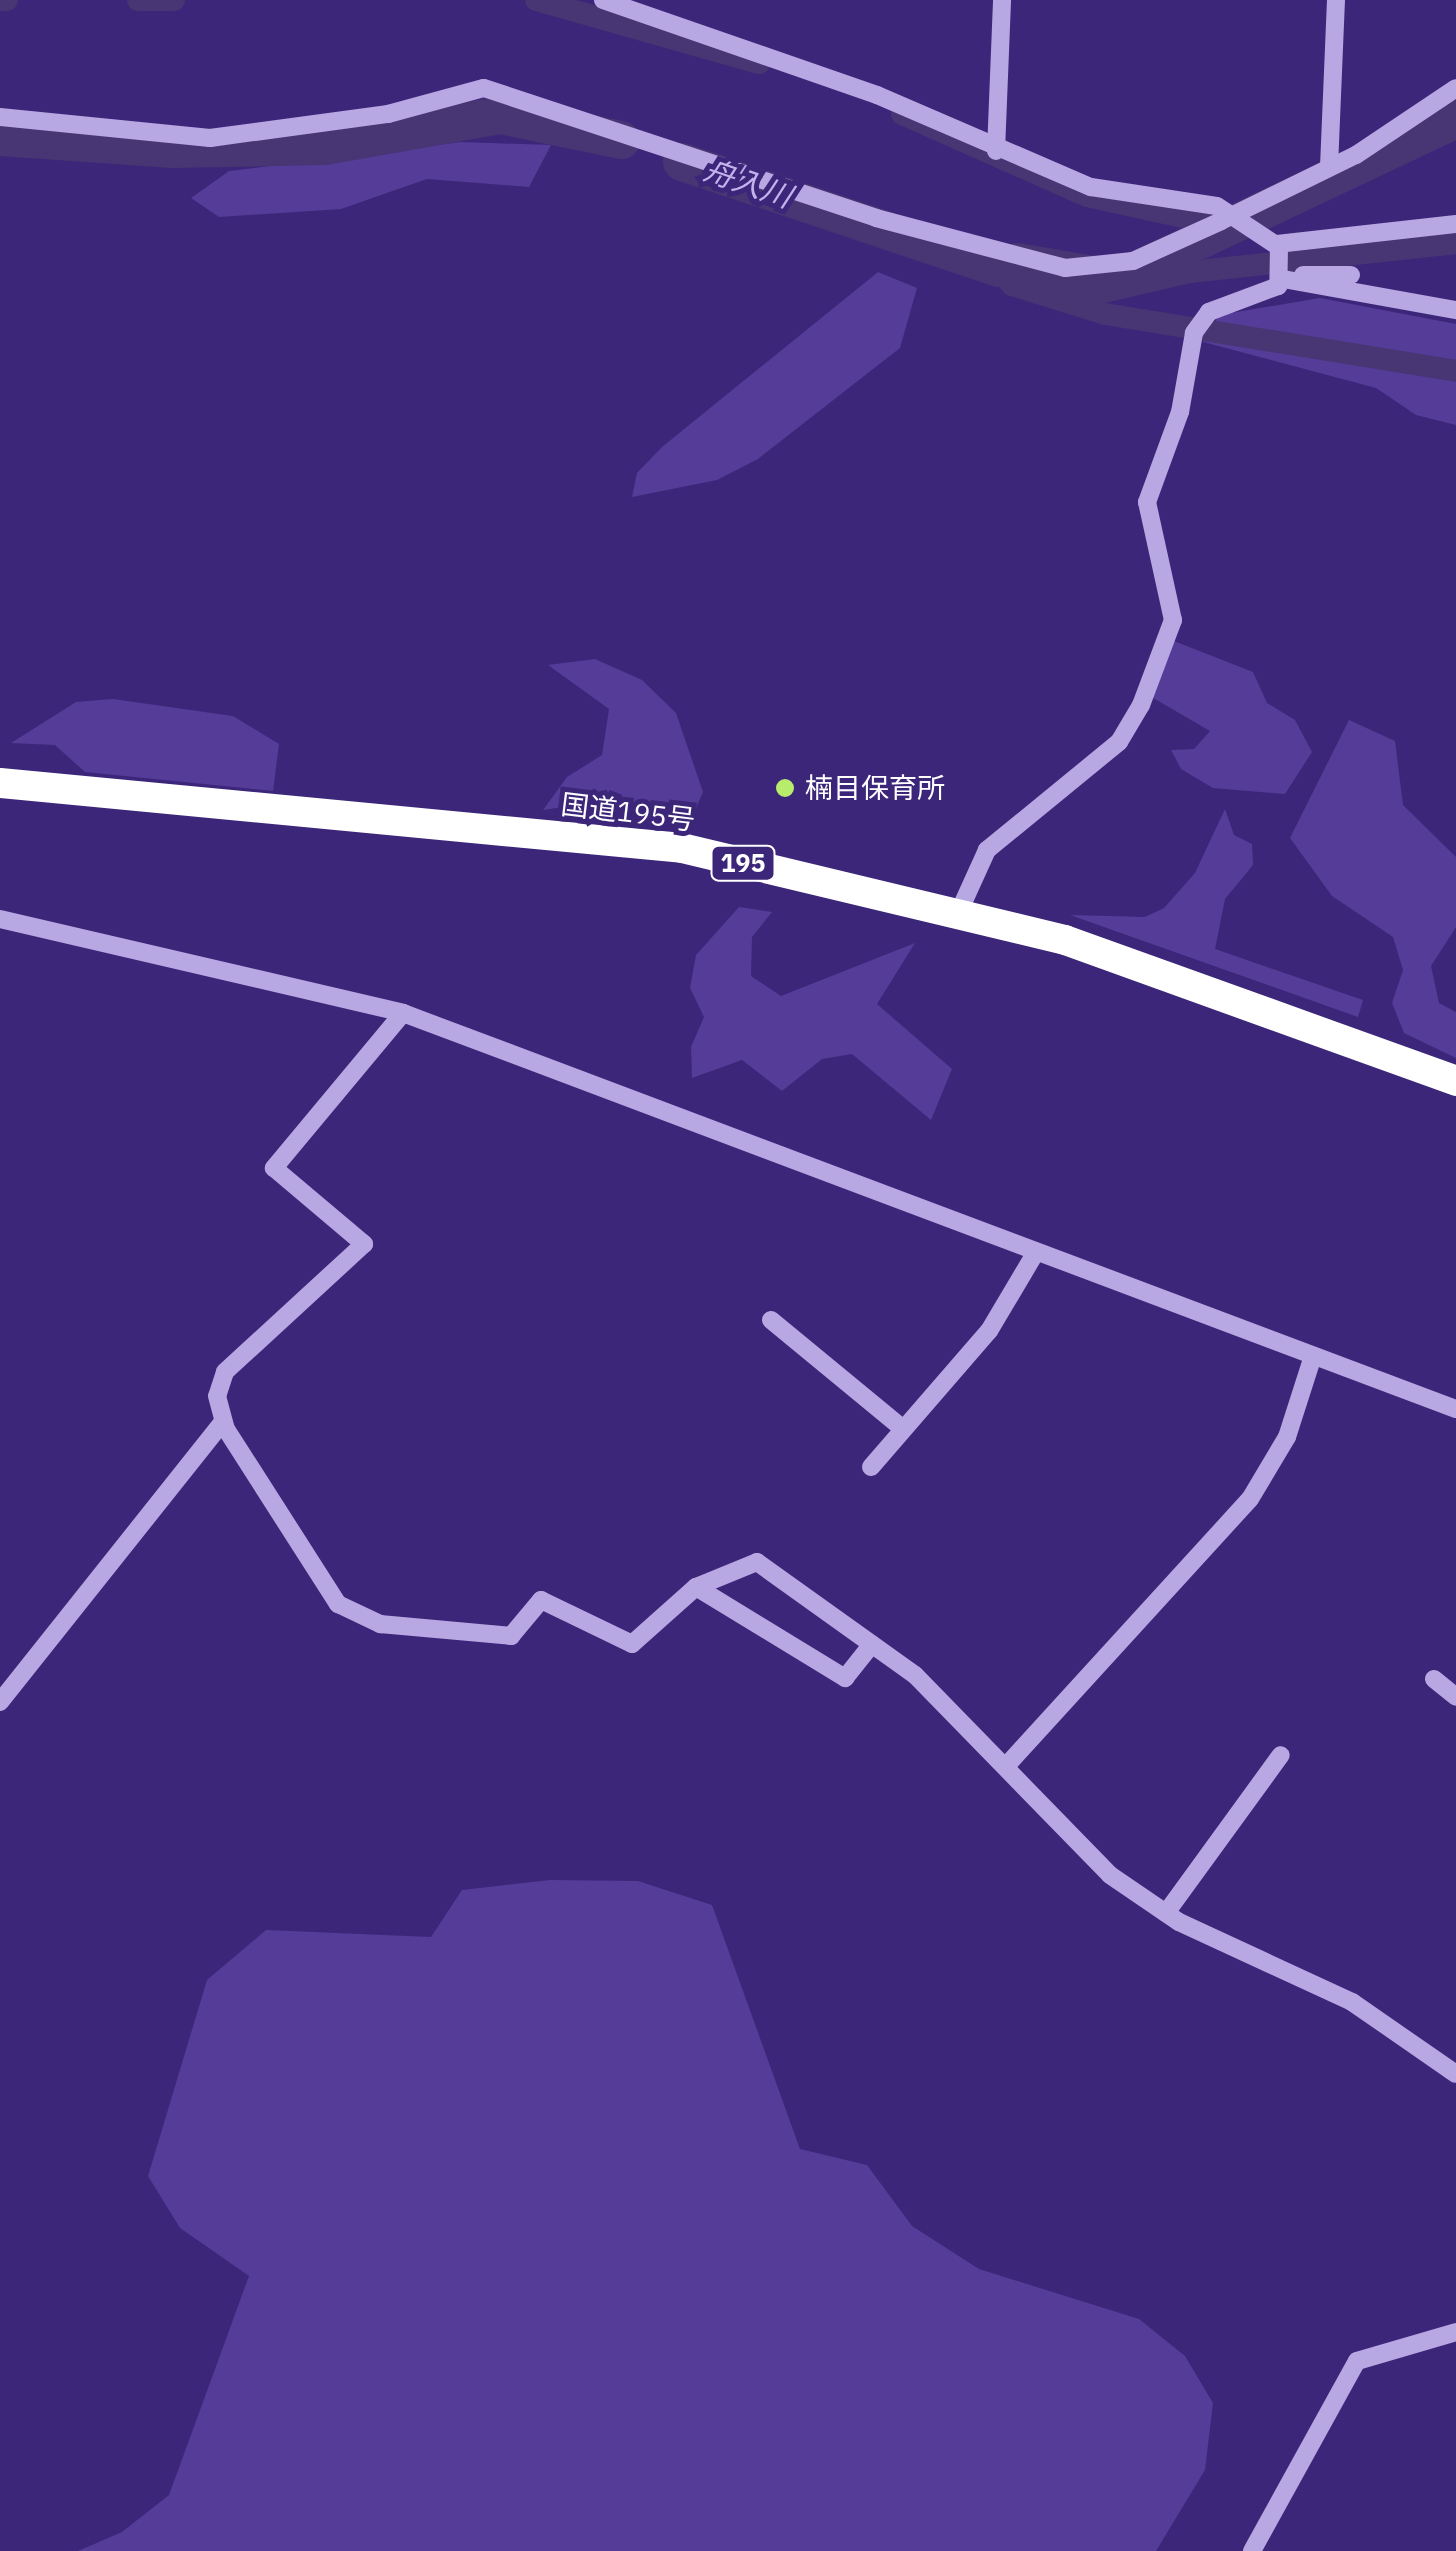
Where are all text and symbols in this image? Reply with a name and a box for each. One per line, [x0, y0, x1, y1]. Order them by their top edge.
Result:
water label: 舟入川 [700, 151, 796, 215]
place label: 楠目保育所 [805, 771, 945, 805]
marker: 楠目保育所 [774, 777, 796, 799]
street label: 国道195号 [559, 787, 697, 837]
road number: 195 [710, 843, 776, 883]

